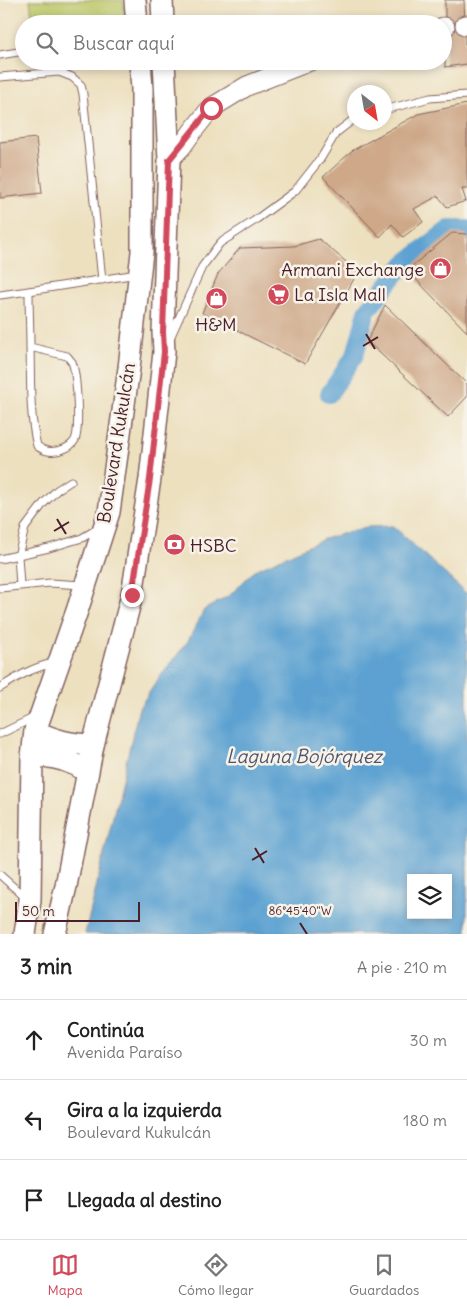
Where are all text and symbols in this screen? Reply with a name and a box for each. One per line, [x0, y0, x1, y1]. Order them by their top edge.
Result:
search box [15, 15, 452, 70]
icon: search [33, 29, 61, 57]
text: Buscar aquí [73, 31, 174, 55]
north arrow [347, 85, 392, 130]
route start [200, 97, 223, 120]
shop icon: Armani Exchange [428, 257, 452, 281]
place label: Armani Exchange [281, 258, 424, 281]
supermarket icon: La Isla Mall [266, 282, 290, 306]
place label: La Isla Mall [294, 283, 386, 306]
shop icon: H&M [204, 287, 228, 311]
place label: H&M [195, 313, 237, 336]
street label: Boulevard Kukulcán [92, 361, 140, 525]
bank icon: HSBC [162, 533, 186, 557]
place label: HSBC [190, 534, 237, 557]
route end [121, 584, 144, 607]
water label: Laguna Bojórquez [226, 744, 384, 768]
map controls [407, 874, 452, 919]
button: layers [407, 874, 452, 919]
scale bar [15, 899, 140, 922]
text: 50 m [22, 902, 55, 920]
text: 86°45'40"W [268, 903, 332, 918]
text: 3 min [20, 953, 72, 980]
text: A pie · 210 m [357, 957, 447, 977]
text: Continúa [67, 1018, 144, 1042]
icon: ahead [20, 1026, 48, 1054]
text: 30 m [410, 1030, 447, 1050]
text: Avenida Paraíso [67, 1042, 182, 1062]
text: Gira a la izquierda [67, 1098, 222, 1122]
icon: left [20, 1106, 48, 1134]
text: 180 m [403, 1110, 447, 1130]
text: Boulevard Kukulcán [67, 1122, 211, 1142]
icon: arrive [20, 1186, 48, 1214]
text: Llegada al destino [67, 1188, 222, 1212]
tab: Mapa [48, 1251, 83, 1299]
tab: Cómo llegar [178, 1251, 254, 1299]
tab: Guardados [349, 1251, 419, 1299]

